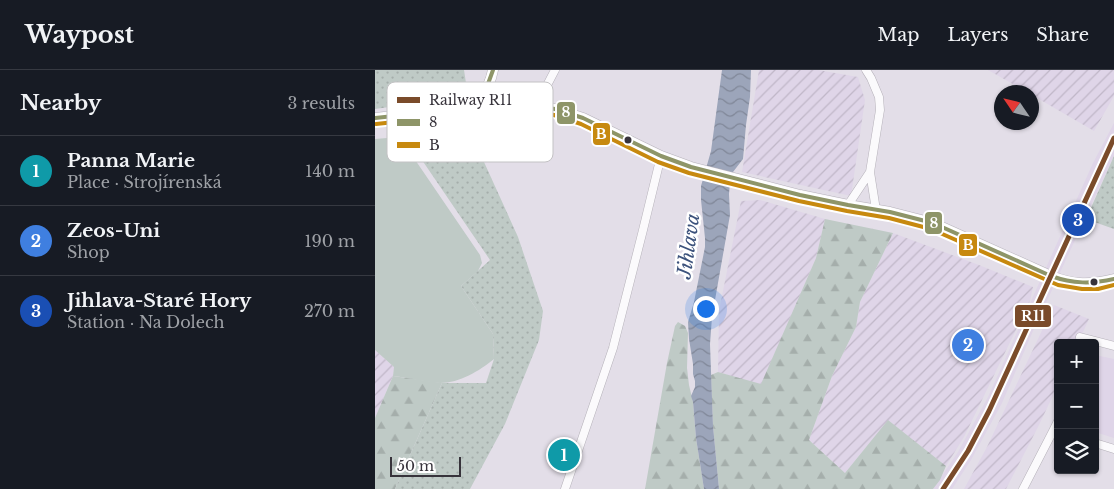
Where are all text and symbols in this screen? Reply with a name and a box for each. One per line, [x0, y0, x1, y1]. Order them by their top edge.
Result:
text: Waypost [25, 20, 134, 49]
text: Map [878, 24, 919, 46]
text: Layers [947, 24, 1008, 46]
text: Share [1036, 24, 1089, 46]
legend [387, 82, 553, 162]
north arrow [994, 85, 1039, 130]
text: Nearby [20, 90, 101, 116]
text: Railway R11 [429, 91, 512, 109]
text: 3 results [287, 93, 355, 113]
line badge: 8 [556, 101, 576, 125]
text: 8 [562, 103, 571, 121]
text: 8 [429, 113, 437, 131]
line badge: B [592, 122, 611, 146]
text: B [595, 125, 607, 143]
unlabelled marker [623, 135, 633, 145]
text: B [429, 136, 440, 154]
text: Panna Marie [67, 149, 195, 172]
text: 1 [33, 161, 39, 181]
text: 140 m [305, 161, 355, 181]
text: Place · Strojírenská [67, 172, 222, 192]
pin: 3 [1062, 201, 1094, 239]
line badge: 8 [924, 211, 943, 235]
water label: Jihlava [672, 212, 704, 281]
text: 8 [930, 214, 939, 232]
text: Zeos-Uni [67, 219, 160, 242]
text: 2 [31, 231, 41, 251]
text: 190 m [304, 231, 355, 251]
line badge: B [958, 233, 978, 257]
text: B [962, 236, 974, 254]
text: Shop [67, 242, 110, 262]
unlabelled marker [1089, 277, 1099, 287]
text: Jihlava-Staré Hory [67, 289, 251, 312]
your location [693, 296, 719, 322]
text: 3 [31, 301, 41, 321]
text: 270 m [304, 301, 355, 321]
line badge: R11 [1014, 304, 1052, 328]
text: R11 [1021, 307, 1045, 325]
text: Station · Na Dolech [67, 312, 225, 332]
pin: 2 [952, 326, 984, 364]
map controls [1054, 339, 1099, 474]
button: + [1054, 339, 1099, 384]
button: − [1054, 384, 1099, 429]
button: layers [1054, 429, 1099, 474]
pin: 1 [548, 436, 580, 474]
scale bar [390, 454, 461, 477]
text: 50 m [397, 457, 434, 475]

